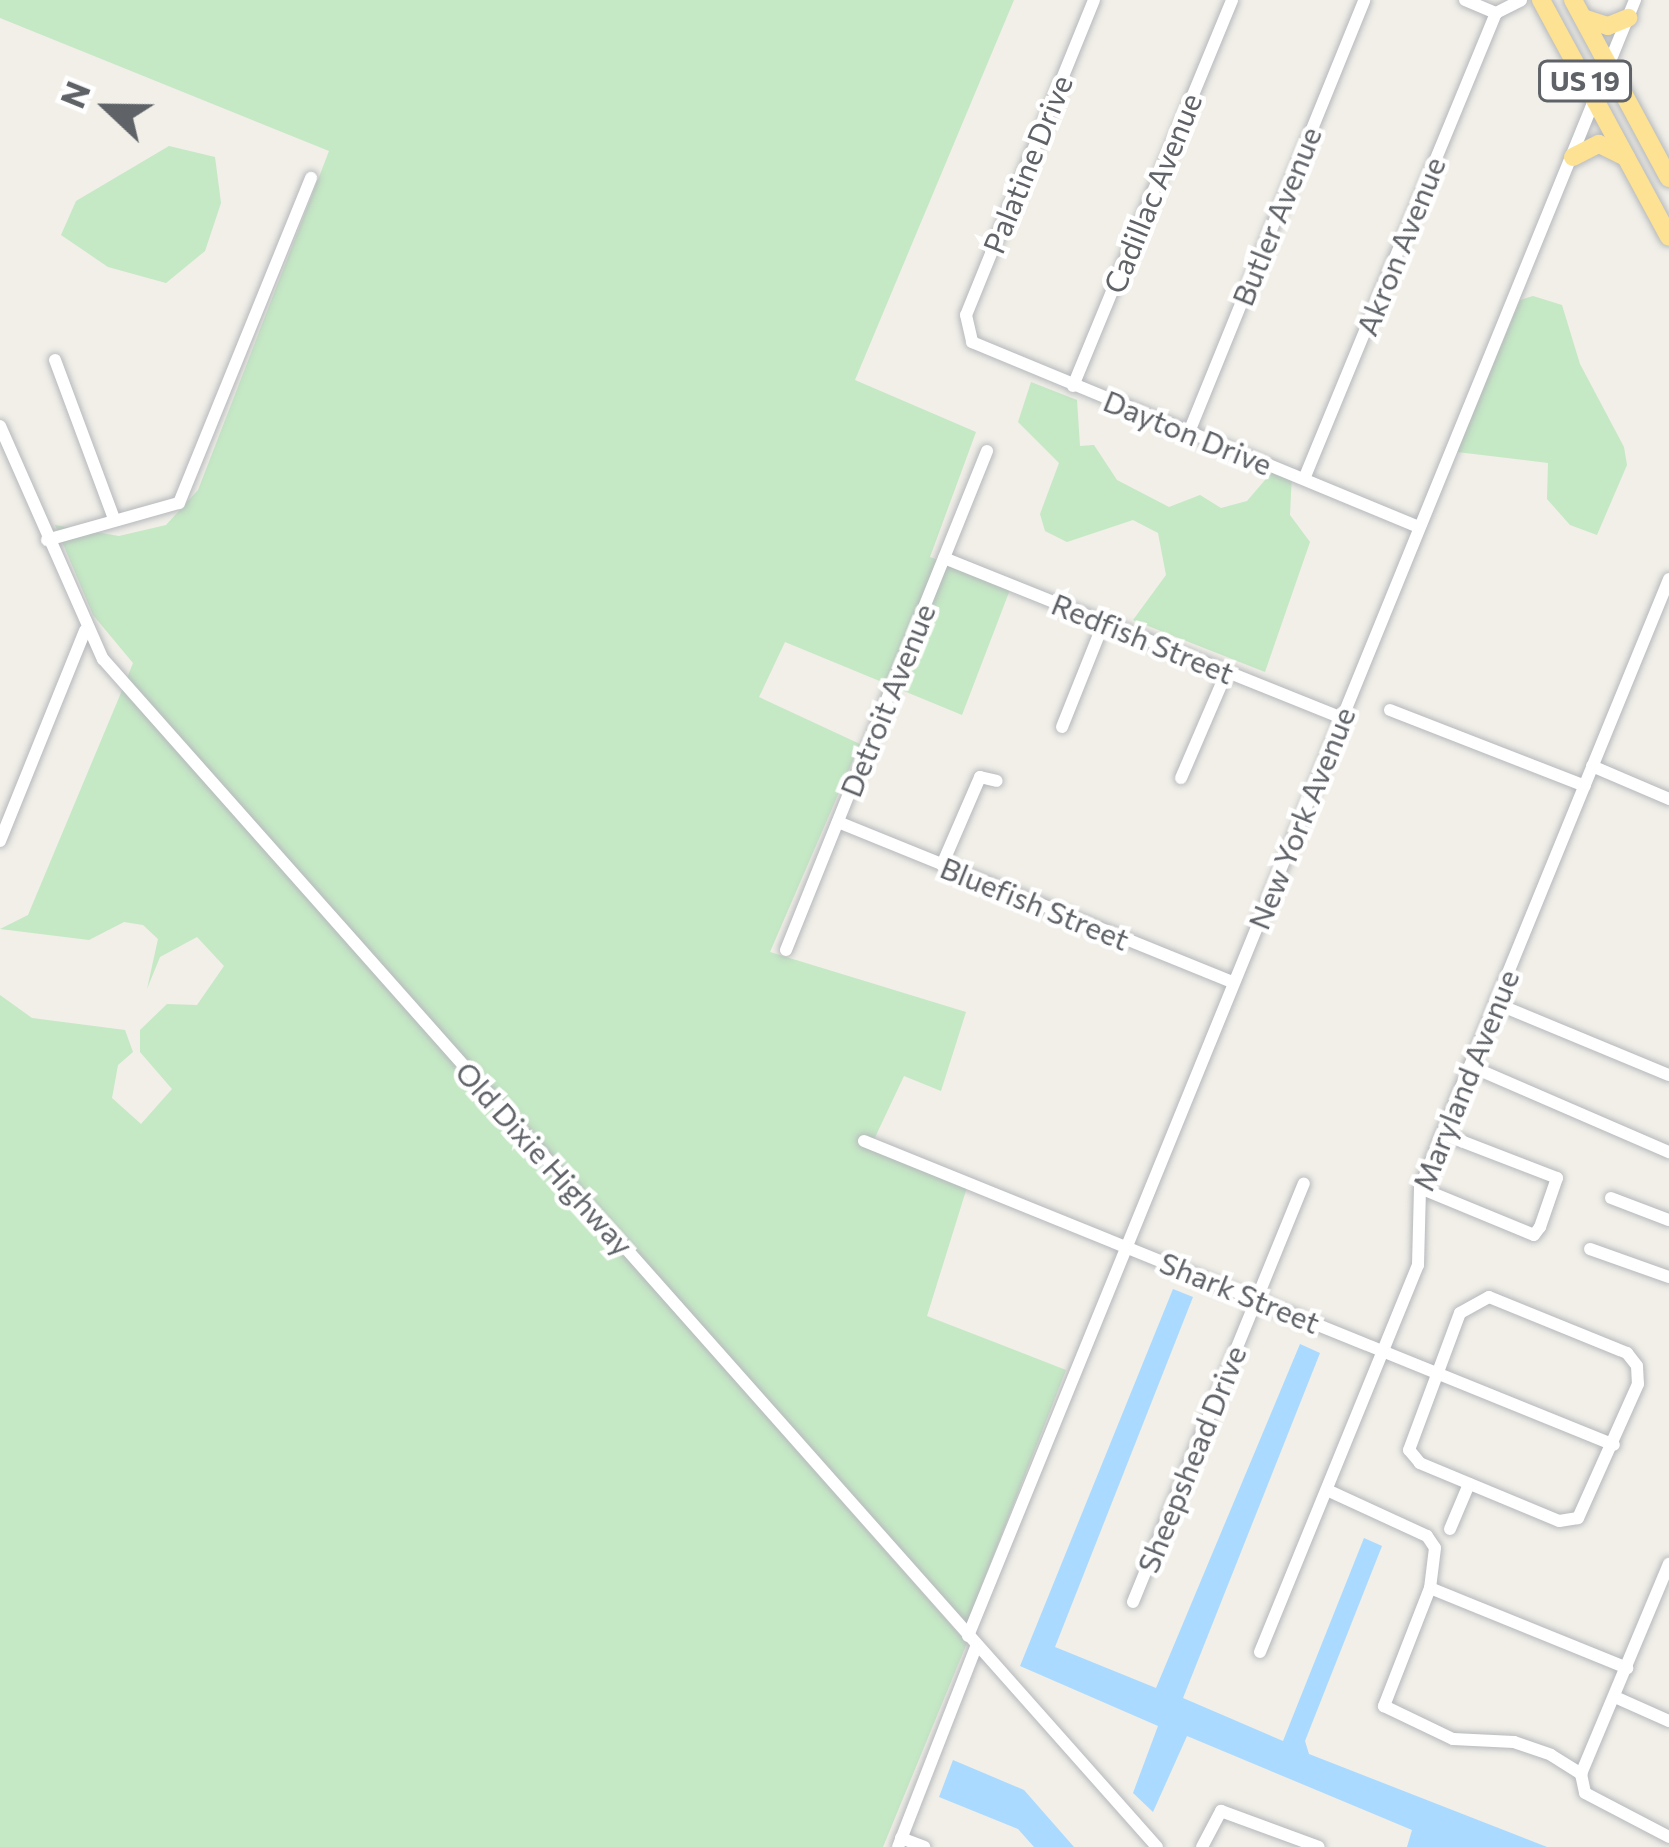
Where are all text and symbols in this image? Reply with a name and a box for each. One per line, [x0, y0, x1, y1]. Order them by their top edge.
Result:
north arrow [48, 48, 168, 168]
road number: US 19 [1537, 60, 1633, 102]
street label: Palatine Drive [975, 70, 1079, 258]
text: N [51, 75, 98, 113]
street label: Cadillac Avenue [1095, 88, 1209, 298]
street label: Butler Avenue [1224, 121, 1328, 311]
street label: Akron Avenue [1348, 152, 1452, 340]
street label: Dayton Drive [1099, 382, 1277, 482]
street label: Redfish Street [1047, 585, 1239, 691]
street label: Detroit Avenue [832, 598, 942, 802]
street label: New York Avenue [1240, 702, 1362, 934]
street label: Bluefish Street [935, 849, 1135, 957]
street label: Maryland Avenue [1404, 964, 1526, 1196]
street label: Old Dixie Highway [449, 1054, 641, 1262]
street label: Shark Street [1155, 1244, 1325, 1340]
street label: Sheepshead Drive [1129, 1340, 1253, 1578]

